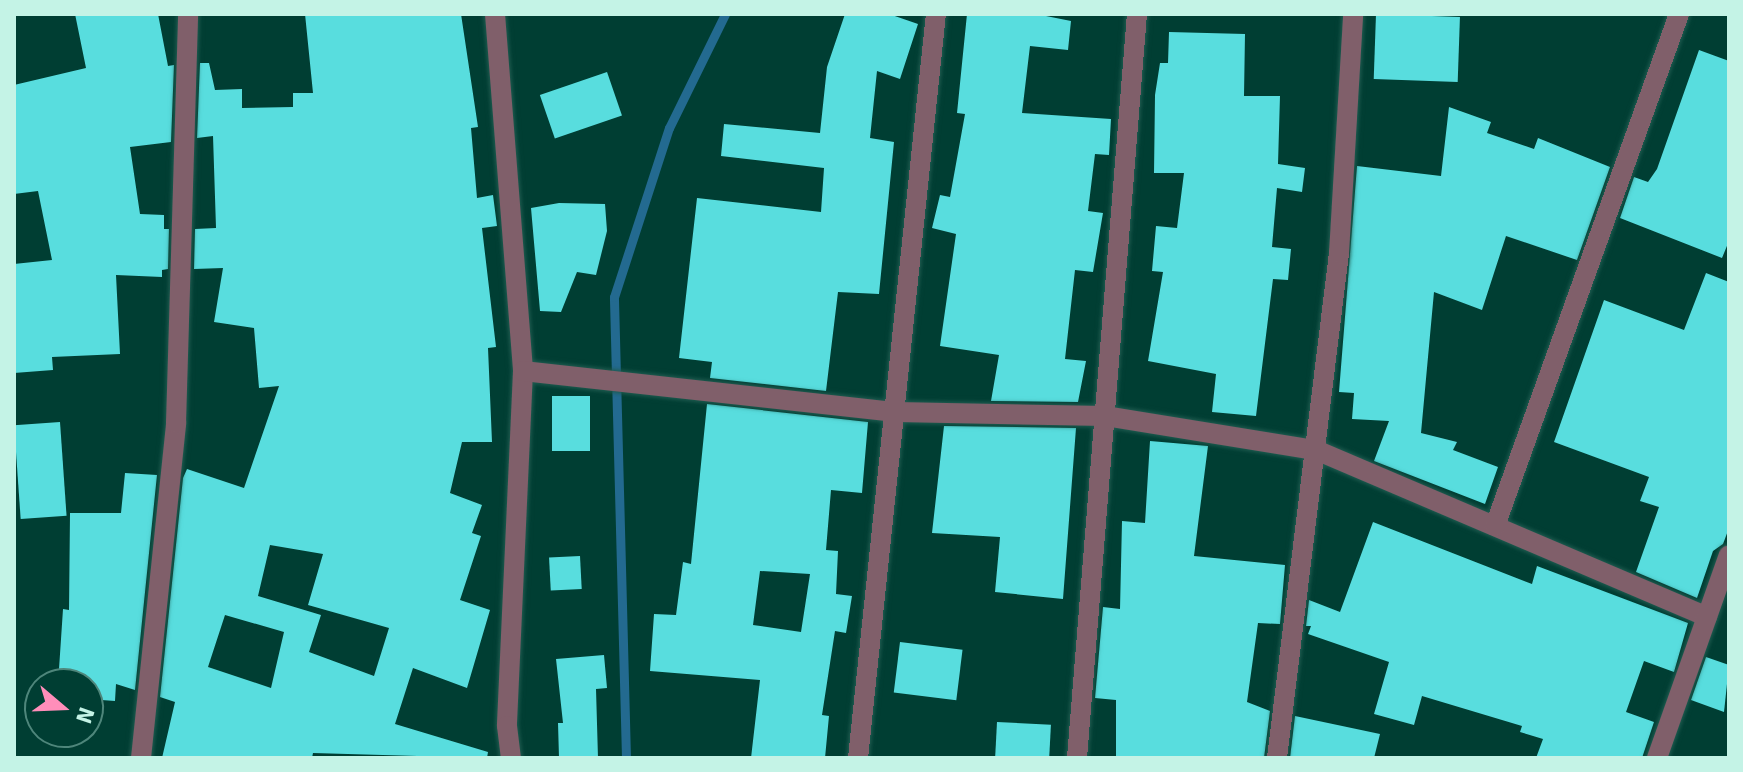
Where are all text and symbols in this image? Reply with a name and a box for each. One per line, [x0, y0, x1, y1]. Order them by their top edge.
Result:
north arrow [24, 668, 104, 748]
text: N [70, 704, 101, 727]

